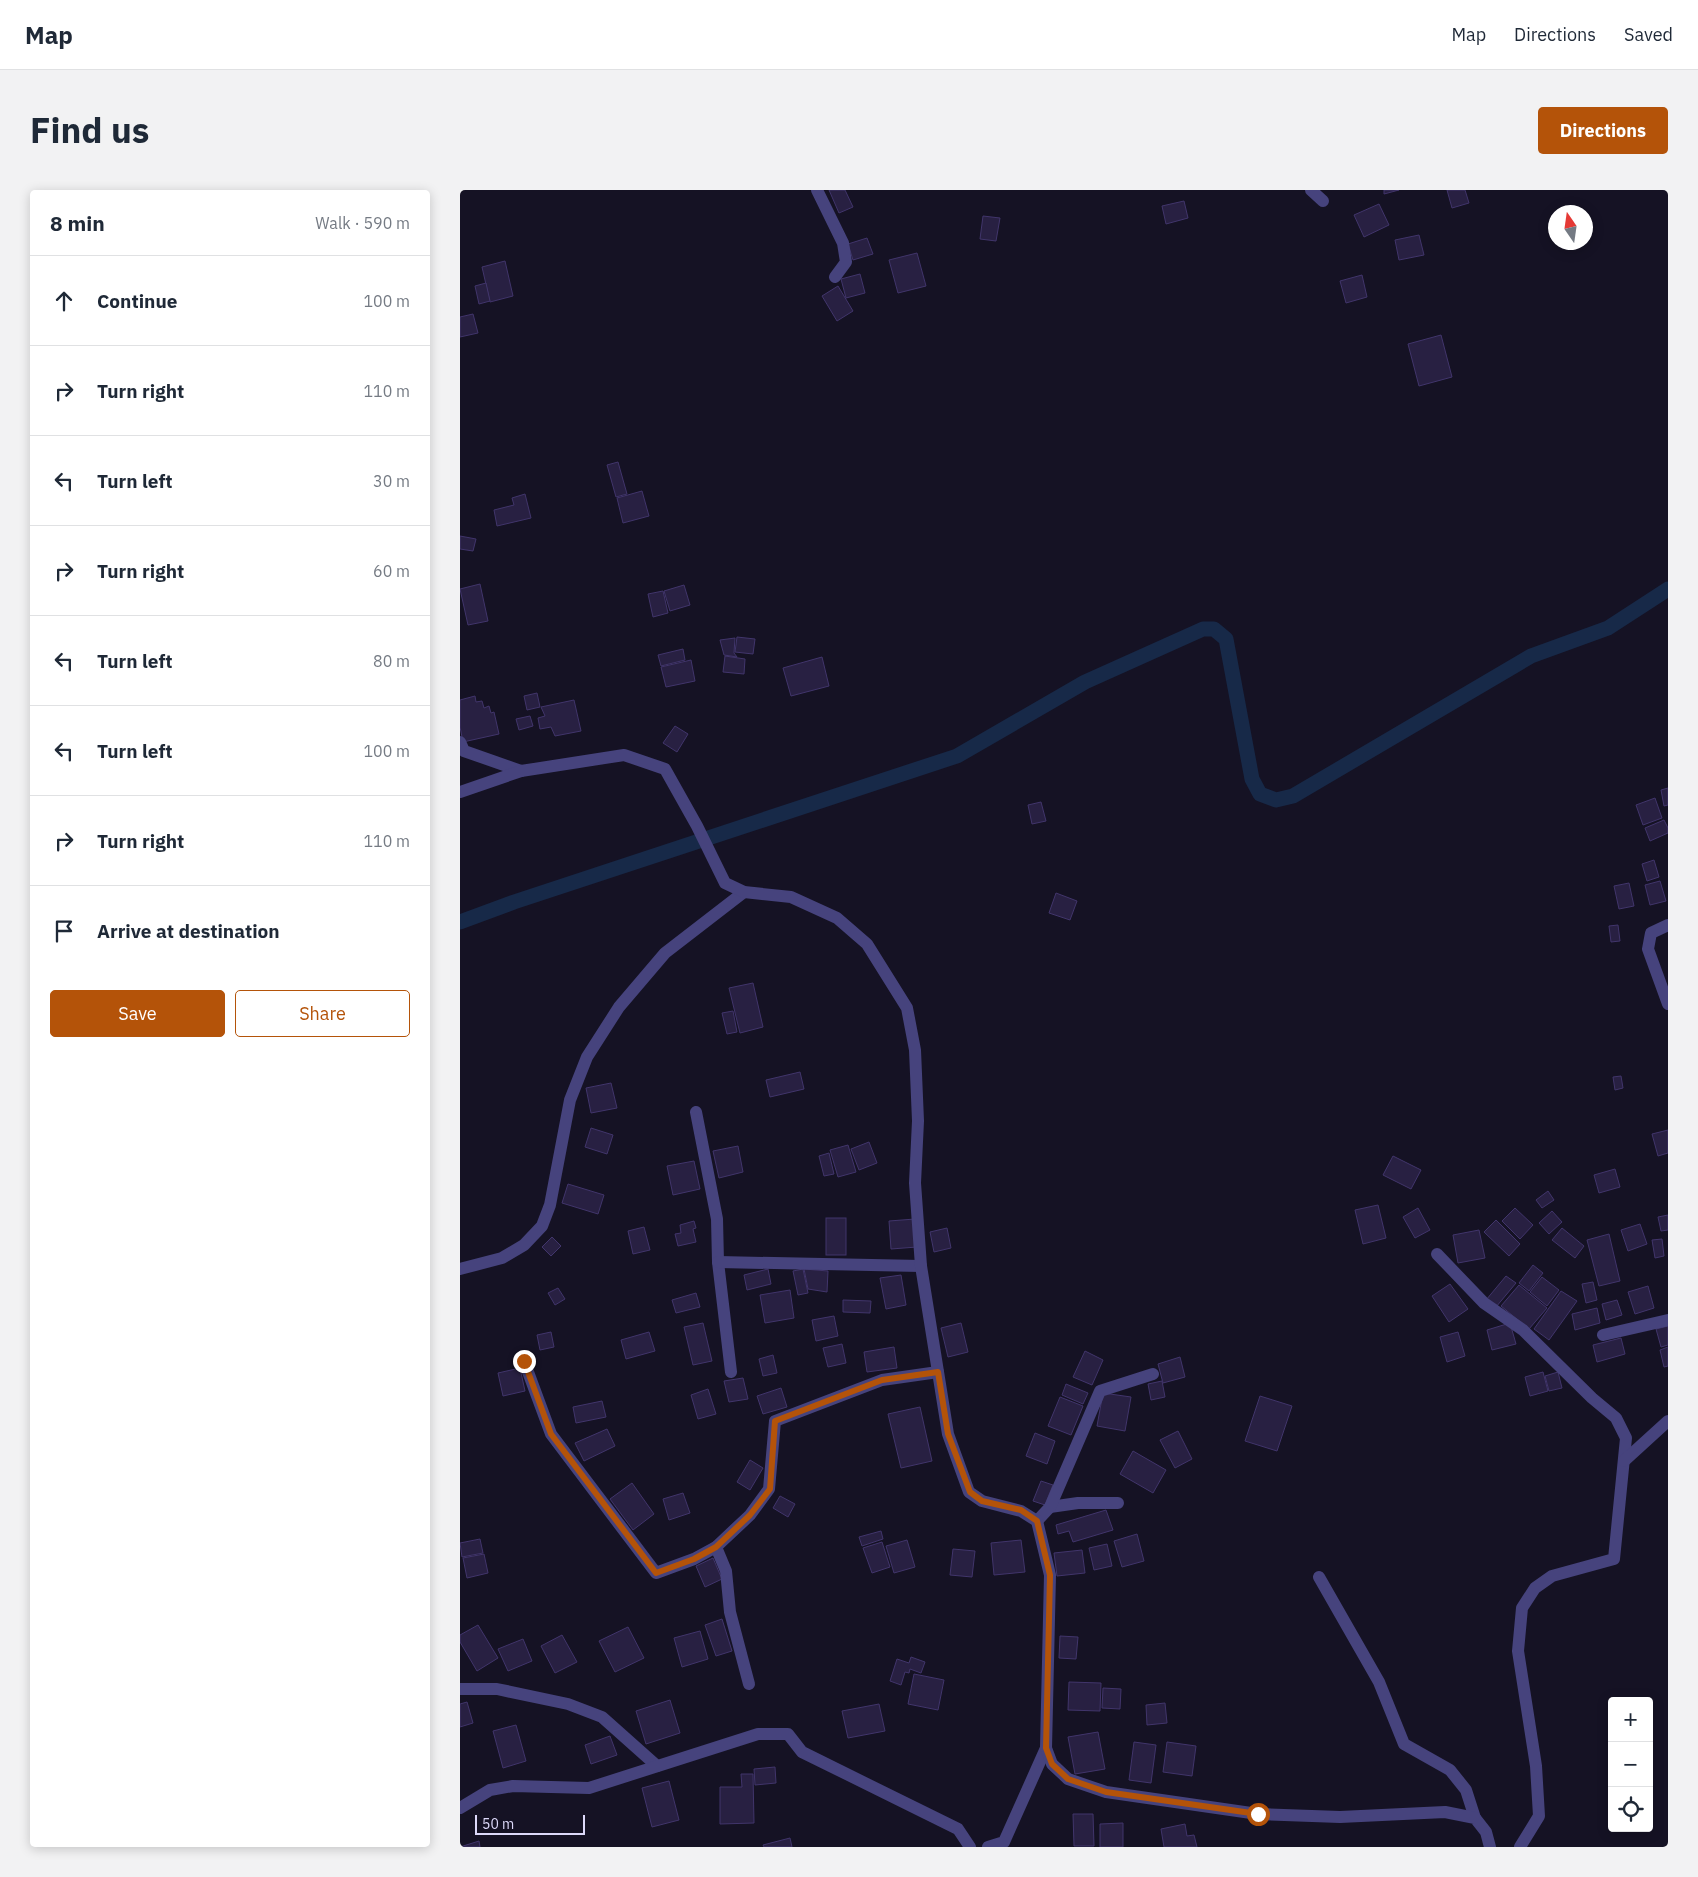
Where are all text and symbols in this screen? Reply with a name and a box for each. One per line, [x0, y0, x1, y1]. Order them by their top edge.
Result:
text: Map [25, 19, 73, 51]
text: Map [1451, 23, 1486, 46]
text: Directions [1514, 23, 1596, 46]
text: Saved [1624, 23, 1673, 46]
text: Find us [30, 107, 149, 153]
button: Directions [1538, 107, 1668, 154]
north arrow [1548, 205, 1593, 250]
text: 8 min [50, 209, 105, 237]
text: Walk · 590 m [315, 213, 410, 233]
icon: ahead [50, 287, 78, 315]
text: Continue [97, 289, 177, 313]
text: 100 m [363, 291, 410, 311]
icon: right [50, 377, 78, 405]
text: Turn right [97, 379, 184, 403]
text: 110 m [363, 381, 410, 401]
icon: left [50, 467, 78, 495]
text: Turn left [97, 469, 173, 493]
text: 30 m [373, 471, 410, 491]
icon: right [50, 557, 78, 585]
text: Turn right [97, 559, 184, 583]
text: 60 m [373, 561, 410, 581]
icon: left [50, 647, 78, 675]
text: Turn left [97, 649, 173, 673]
text: 80 m [373, 651, 410, 671]
icon: left [50, 737, 78, 765]
text: Turn left [97, 739, 173, 763]
text: 100 m [363, 741, 410, 761]
icon: right [50, 827, 78, 855]
text: Turn right [97, 829, 184, 853]
text: 110 m [363, 831, 410, 851]
icon: arrive [50, 917, 78, 945]
text: Arrive at destination [97, 919, 280, 943]
button: Save [50, 990, 225, 1037]
button: Share [235, 990, 410, 1037]
route end [513, 1350, 536, 1373]
map controls [1608, 1697, 1653, 1832]
button: + [1608, 1697, 1653, 1742]
button: − [1608, 1742, 1653, 1787]
button: locate [1608, 1787, 1653, 1832]
route start [1247, 1803, 1270, 1826]
scale bar [475, 1812, 585, 1835]
text: 50 m [482, 1815, 514, 1833]

